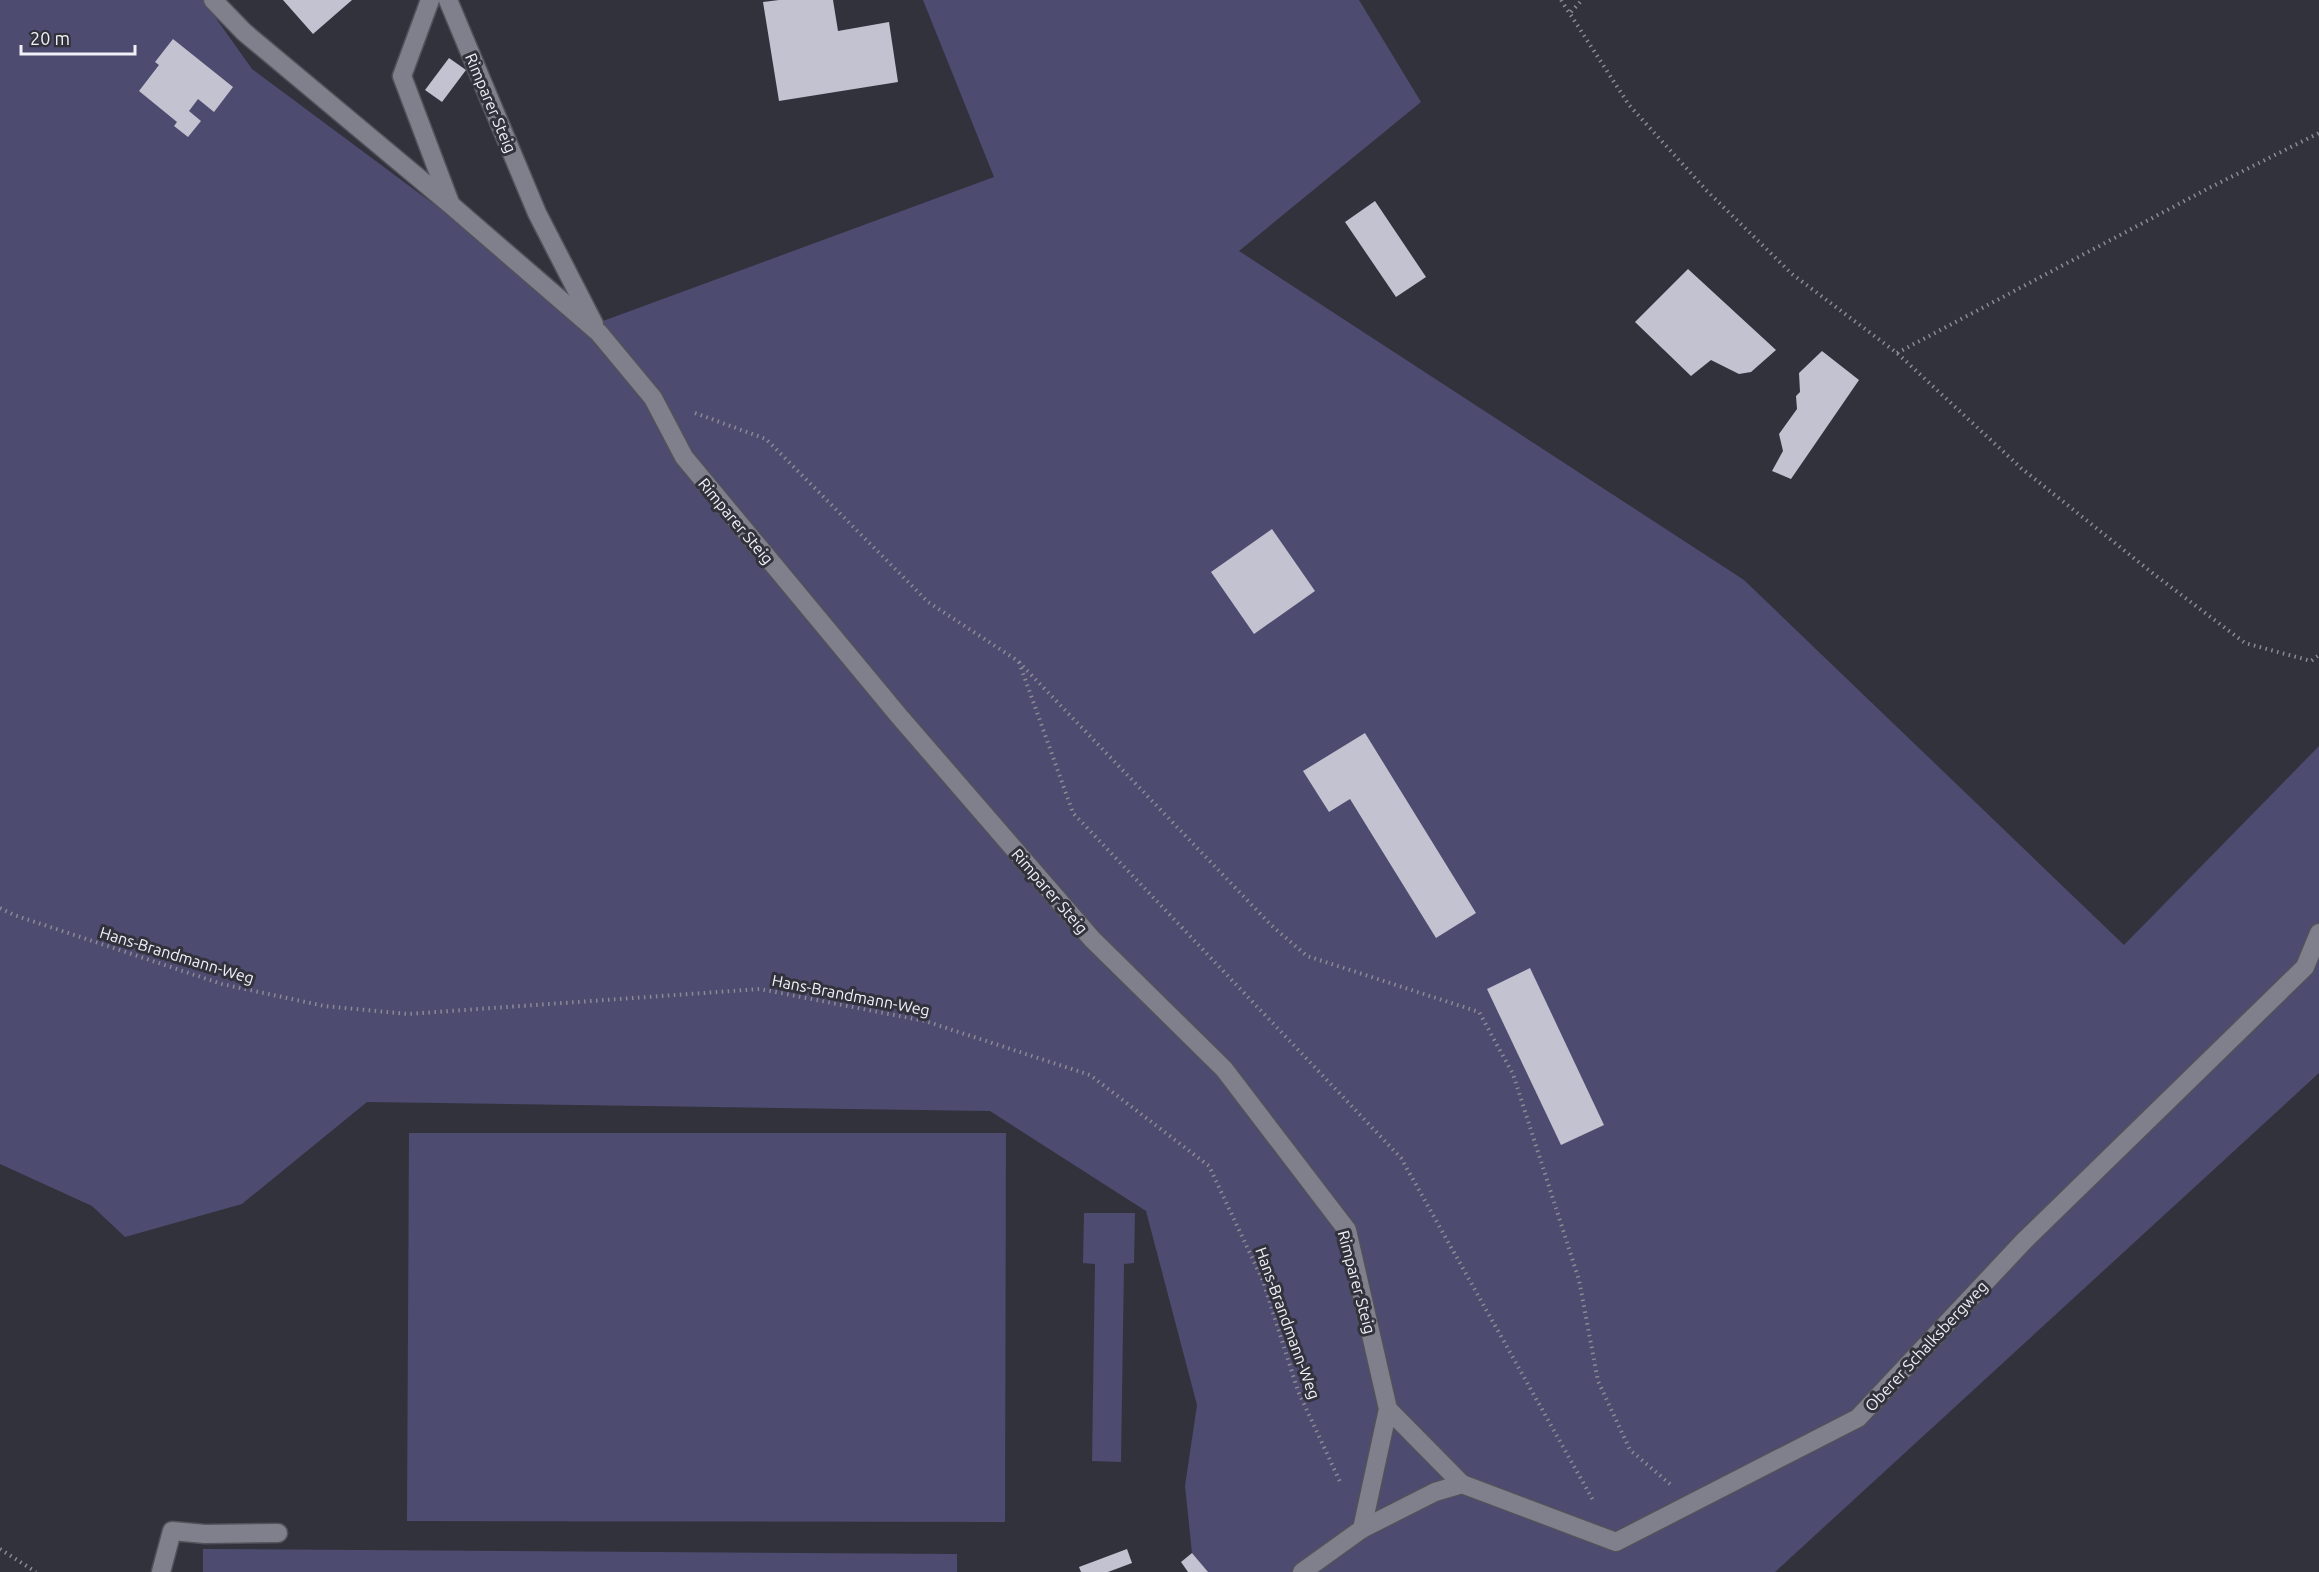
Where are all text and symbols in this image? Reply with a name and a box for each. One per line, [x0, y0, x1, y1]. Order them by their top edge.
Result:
scale bar [21, 18, 135, 56]
text: 20 m [30, 28, 70, 48]
street label: Rimparer Steig [462, 50, 520, 156]
street label: Rimparer Steig [695, 474, 777, 568]
street label: Rimparer Steig [1008, 845, 1092, 937]
street label: Hans-Brandmann-Weg [98, 923, 256, 987]
street label: Hans-Brandmann-Weg [770, 971, 932, 1019]
street label: Rimparer Steig [1335, 1228, 1379, 1336]
street label: Hans-Brandmann-Weg [1252, 1244, 1324, 1402]
street label: Oberer Schalksbergweg [1861, 1277, 1991, 1415]

